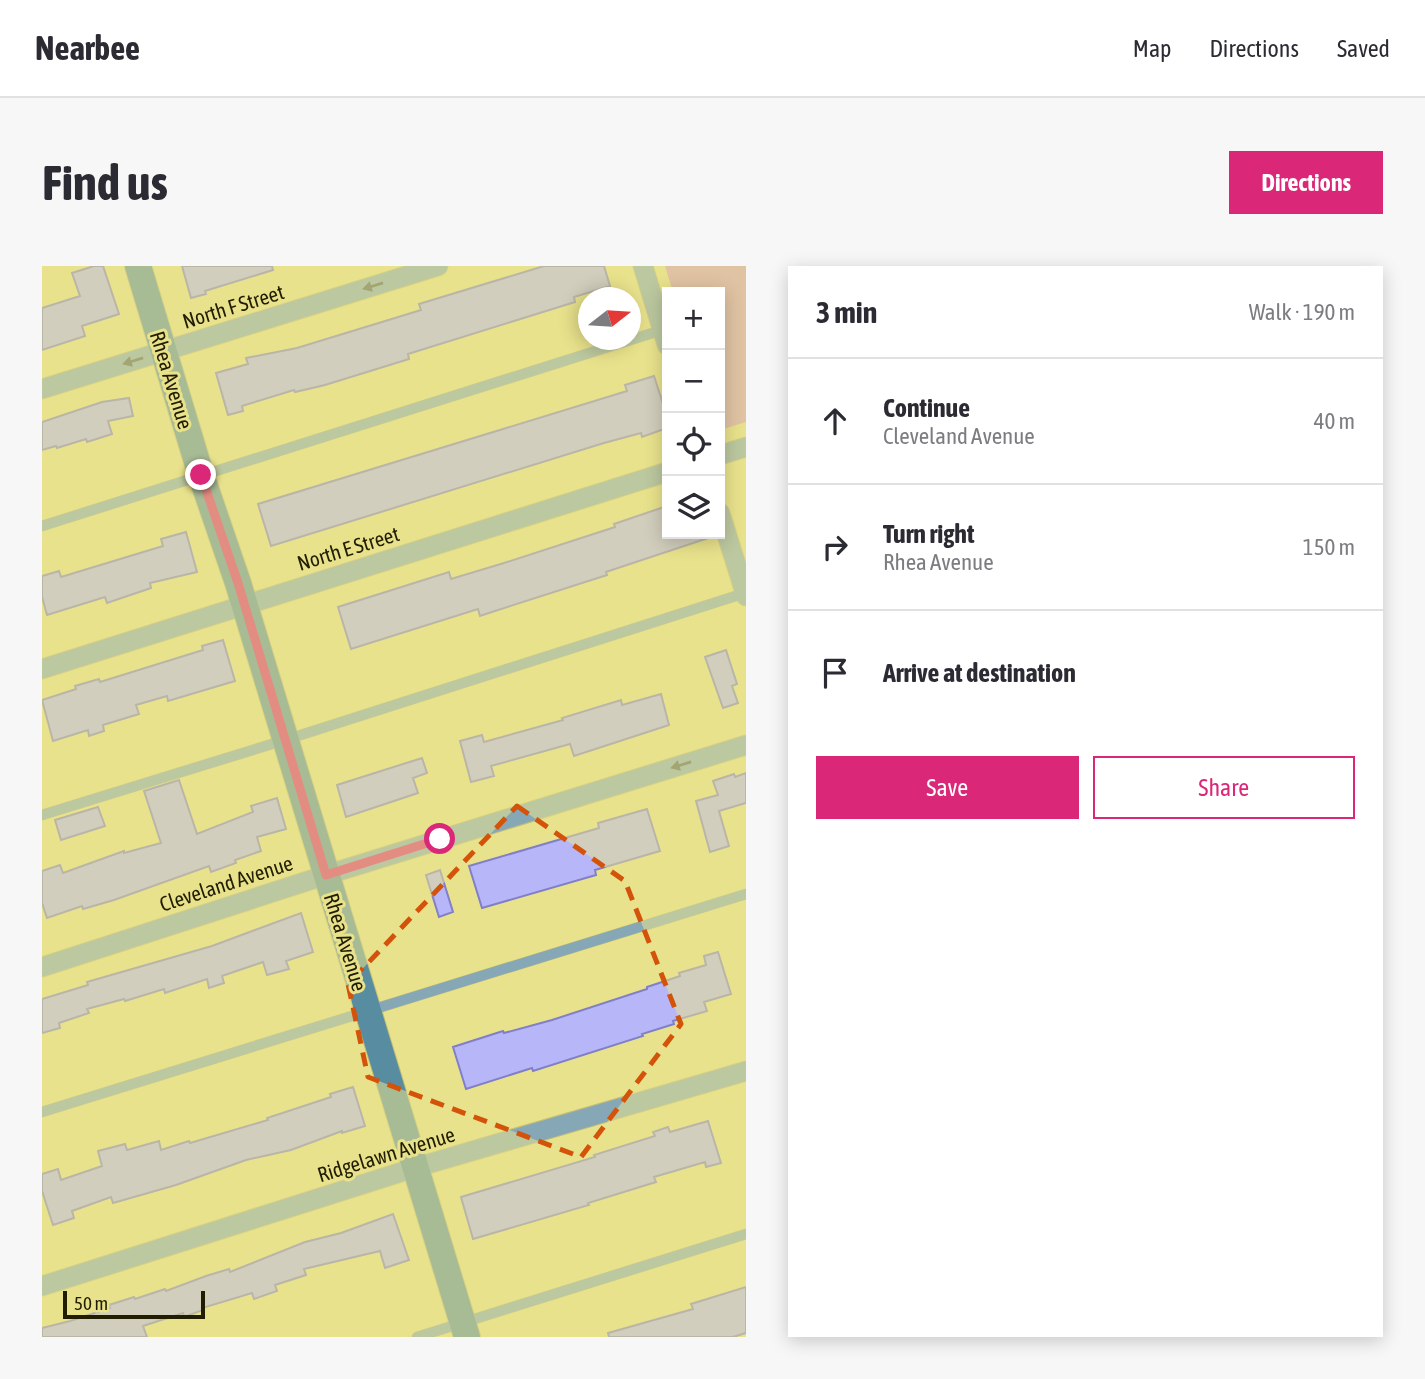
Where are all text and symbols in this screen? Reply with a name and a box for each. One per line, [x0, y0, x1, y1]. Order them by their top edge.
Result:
text: Nearbee [35, 29, 140, 67]
text: Map [1133, 35, 1171, 62]
text: Directions [1209, 35, 1299, 62]
text: Saved [1337, 35, 1390, 62]
button: Directions [1229, 151, 1383, 214]
text: Find us [42, 154, 168, 210]
street label: North F Street [179, 279, 287, 333]
one-way arrow [363, 282, 384, 292]
north arrow [578, 287, 641, 350]
map controls [662, 287, 725, 539]
button: + [662, 287, 725, 350]
text: 3 min [816, 295, 877, 329]
text: Walk · 190 m [1249, 299, 1355, 325]
street label: Rhea Avenue [146, 328, 198, 432]
button: − [662, 350, 725, 413]
one-way arrow [122, 356, 143, 367]
text: Continue [883, 393, 970, 423]
icon: ahead [816, 402, 854, 440]
text: 40 m [1314, 408, 1355, 434]
button: locate [662, 413, 725, 476]
text: Cleveland Avenue [883, 423, 1035, 449]
route end [185, 459, 216, 490]
button: layers [662, 476, 725, 539]
text: Turn right [883, 519, 974, 549]
street label: North E Street [294, 521, 402, 575]
icon: right [816, 528, 854, 566]
text: 150 m [1303, 534, 1355, 560]
text: Rhea Avenue [883, 549, 994, 575]
icon: arrive [816, 654, 854, 692]
text: Arrive at destination [883, 658, 1076, 688]
button: Save [816, 756, 1079, 819]
button: Share [1093, 756, 1355, 819]
one-way arrow [670, 760, 691, 770]
route start [424, 823, 455, 854]
street label: Cleveland Avenue [156, 850, 296, 916]
street label: Rhea Avenue [320, 890, 372, 994]
street label: Ridgelawn Avenue [314, 1122, 458, 1186]
scale bar [63, 1288, 205, 1320]
text: 50 m [74, 1292, 108, 1314]

